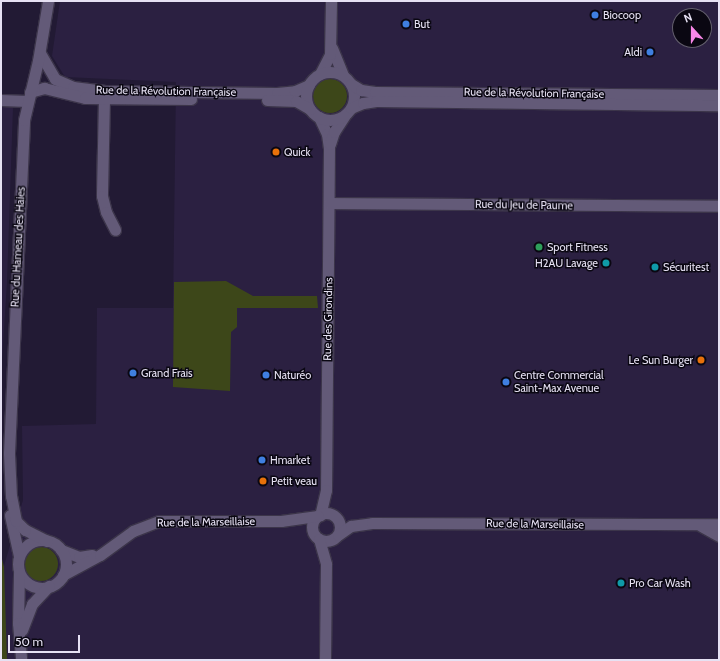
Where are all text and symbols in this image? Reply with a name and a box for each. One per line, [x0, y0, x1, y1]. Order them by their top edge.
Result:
place label: Biocoop [603, 8, 641, 22]
north arrow [672, 8, 712, 48]
marker: Biocoop [590, 10, 600, 20]
text: N [682, 10, 694, 26]
place label: But [414, 17, 430, 31]
marker: But [401, 19, 411, 29]
place label: Aldi [624, 45, 642, 59]
marker: Aldi [645, 47, 655, 57]
street label: Rue de la Révolution Française [96, 83, 236, 99]
street label: Rue de la Révolution Française [464, 85, 604, 101]
place label: Quick [284, 145, 310, 159]
marker: Quick [271, 147, 281, 157]
street label: Rue du Hameau des Haies [8, 186, 28, 308]
street label: Rue du Jeu de Paume [475, 198, 573, 212]
place label: Sport Fitness [547, 240, 608, 254]
marker: Sport Fitness [534, 242, 544, 252]
place label: H2AU Lavage [535, 256, 598, 270]
marker: H2AU Lavage [601, 258, 611, 268]
place label: Sécuritest [663, 260, 709, 274]
marker: Sécuritest [650, 262, 660, 272]
street label: Rue des Girondins [321, 277, 335, 361]
place label: Le Sun Burger [628, 353, 693, 367]
marker: Le Sun Burger [696, 355, 706, 365]
place label: Grand Frais [141, 366, 193, 380]
marker: Grand Frais [128, 368, 138, 378]
place label: Naturéo [274, 368, 311, 382]
place label: Centre Commercial Saint-Max Avenue [514, 369, 604, 395]
marker: Naturéo [261, 370, 271, 380]
marker: Centre Commercial Saint-Max Avenue [501, 377, 511, 387]
place label: Hmarket [270, 453, 310, 467]
marker: Hmarket [257, 455, 267, 465]
place label: Petit veau [271, 474, 317, 488]
marker: Petit veau [258, 476, 268, 486]
street label: Rue de la Marseillaise [157, 515, 255, 529]
street label: Rue de la Marseillaise [486, 517, 584, 531]
place label: Pro Car Wash [629, 576, 691, 590]
marker: Pro Car Wash [616, 578, 626, 588]
scale bar [10, 627, 82, 653]
text: 50 m [15, 634, 43, 649]

